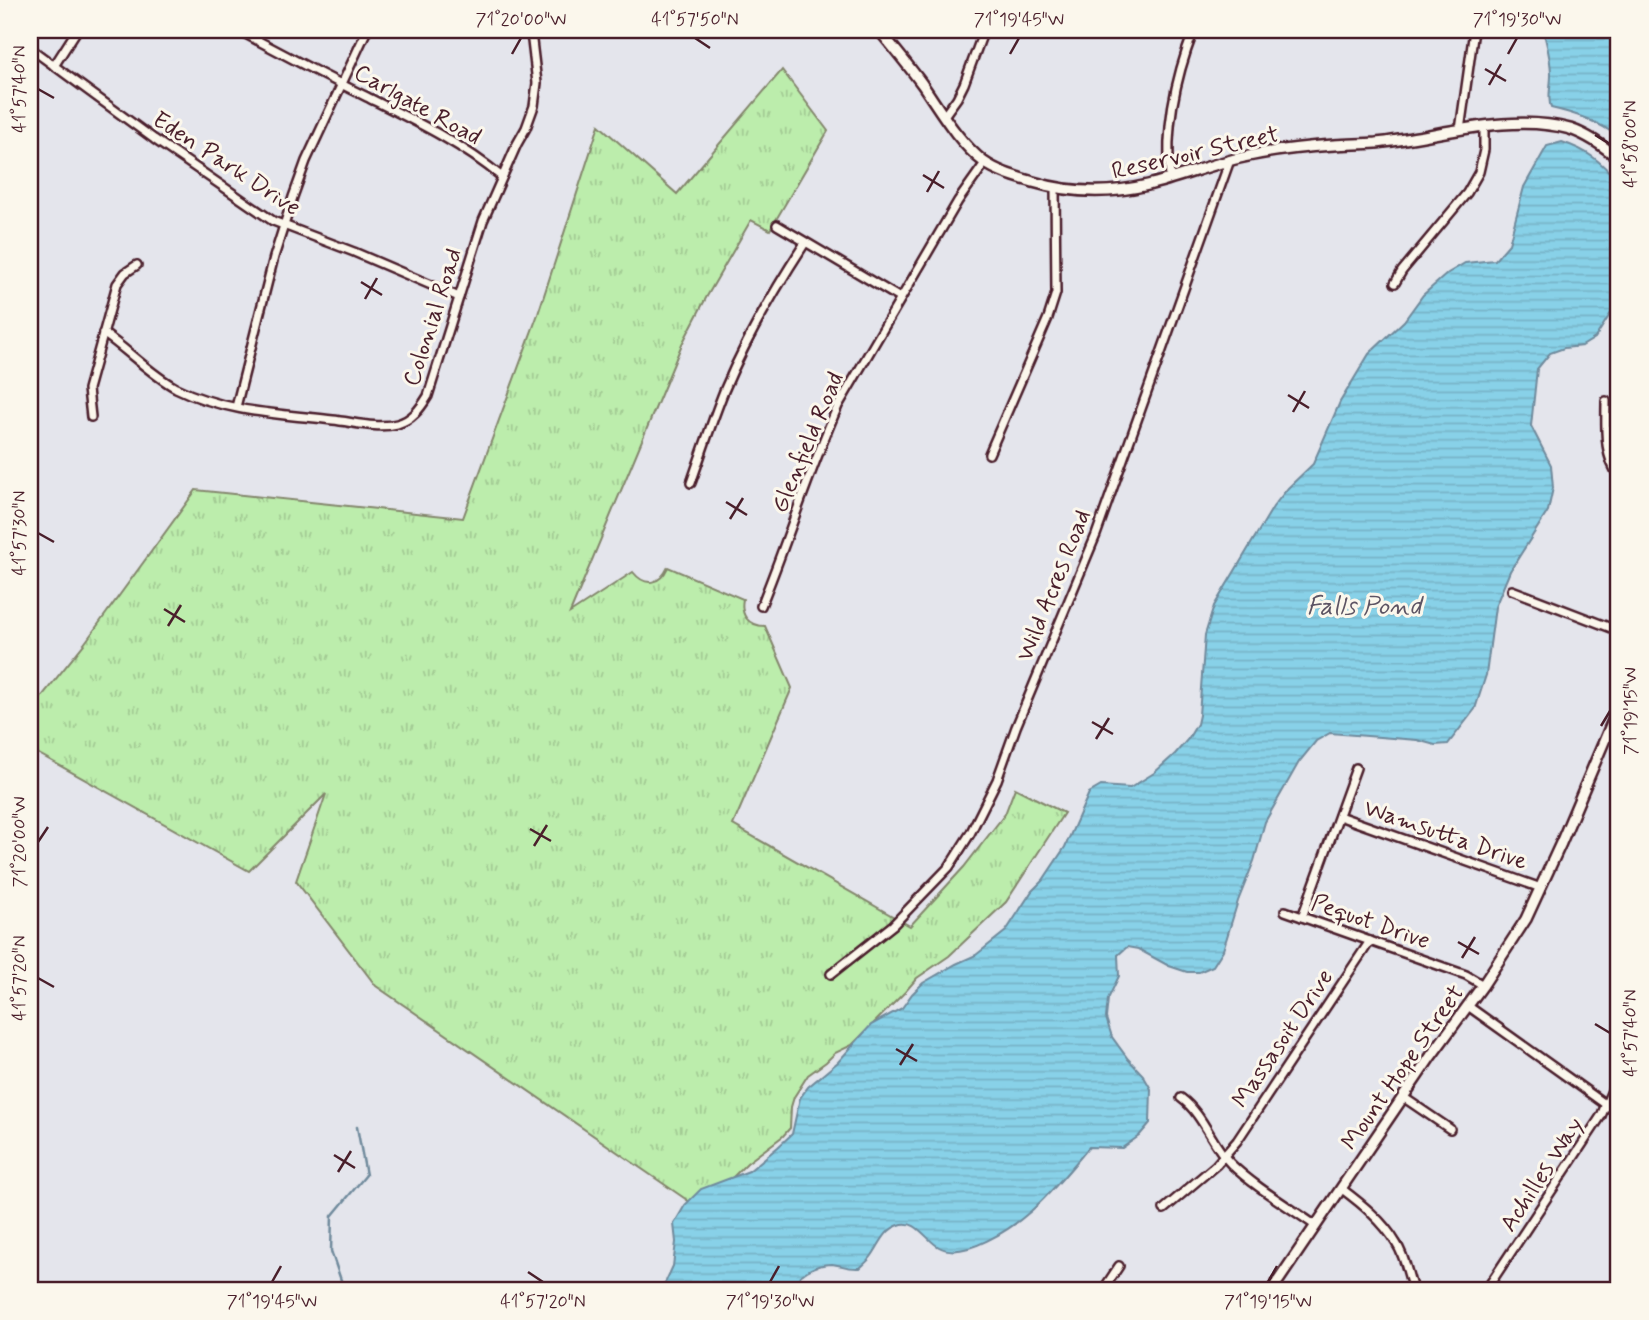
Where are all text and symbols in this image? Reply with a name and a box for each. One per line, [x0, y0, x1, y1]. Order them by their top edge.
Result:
text: 71°20'00"W [476, 8, 566, 32]
text: 41°57'50"N [651, 8, 739, 32]
text: 71°19'45"W [974, 8, 1064, 32]
text: 71°19'30"W [1473, 8, 1561, 32]
text: 41°57'40"N [8, 45, 32, 133]
street label: Carlgate Road [348, 58, 486, 153]
text: 41°58'00"N [1619, 100, 1643, 188]
street label: Eden Park Drive [146, 105, 306, 224]
street label: Reservoir Street [1109, 119, 1282, 188]
street label: Colonial Road [397, 245, 470, 390]
street label: Glenfield Road [765, 368, 852, 518]
text: 41°57'30"N [8, 491, 32, 575]
street label: Wild Acres Road [1010, 505, 1099, 666]
water label: Falls Pond [1307, 590, 1424, 624]
text: 71°19'15"W [1619, 667, 1643, 755]
street label: Wamsutta Drive [1360, 793, 1531, 878]
text: 71°20'00"W [8, 797, 32, 887]
street label: Pequot Drive [1307, 888, 1434, 957]
text: 41°57'20"N [8, 935, 32, 1021]
street label: Massasoit Drive [1225, 964, 1341, 1114]
street label: Mount Hope Street [1335, 979, 1472, 1157]
text: 41°57'40"N [1619, 989, 1643, 1077]
street label: Achilles Way [1494, 1112, 1591, 1238]
text: 71°19'45"W [227, 1290, 317, 1314]
text: 41°57'20"N [500, 1290, 586, 1314]
text: 71°19'30"W [726, 1290, 814, 1314]
text: 71°19'15"W [1224, 1290, 1312, 1314]

